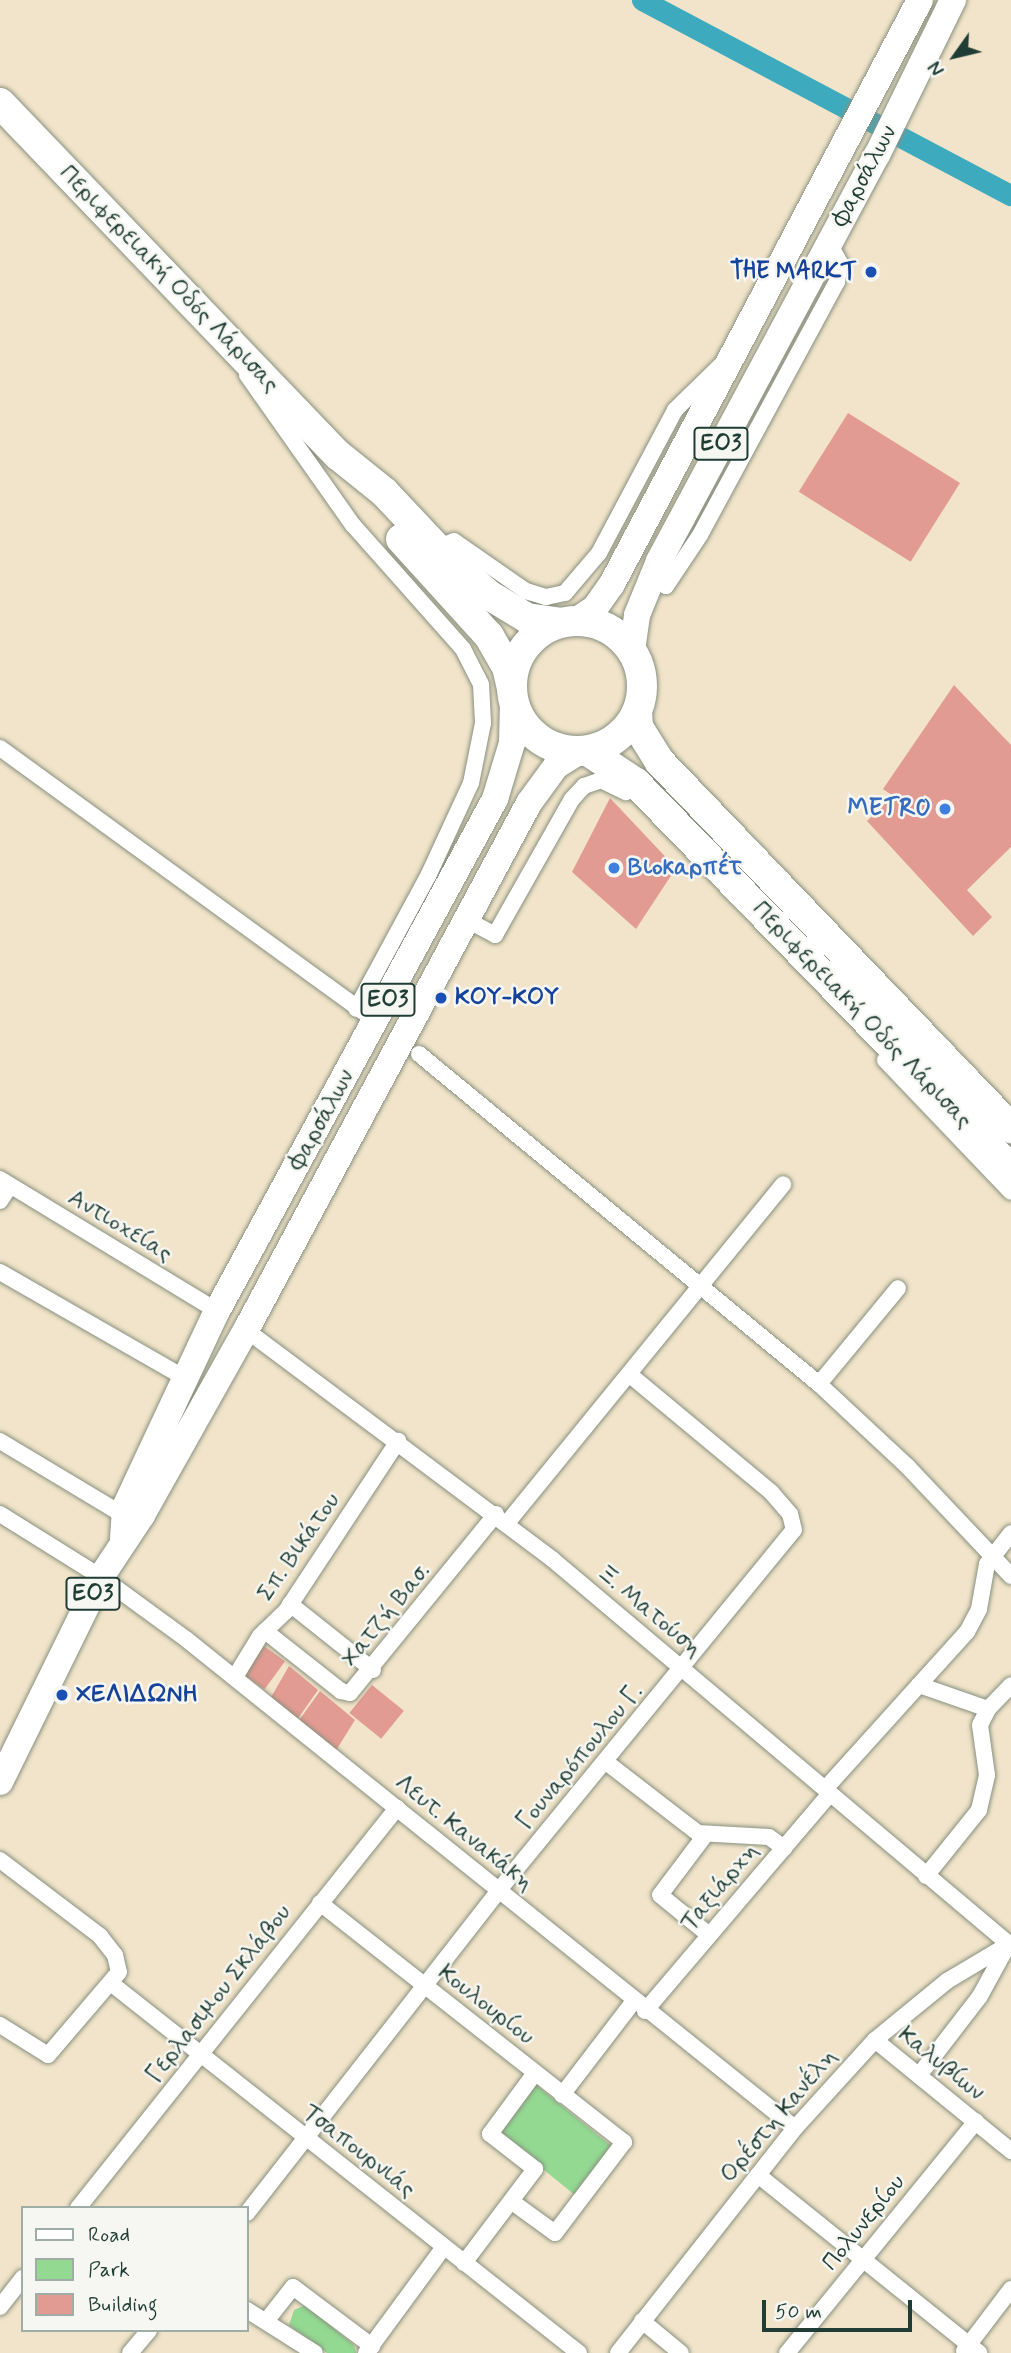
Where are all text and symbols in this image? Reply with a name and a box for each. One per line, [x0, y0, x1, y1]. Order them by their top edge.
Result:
north arrow [920, 21, 990, 91]
text: N [923, 56, 951, 80]
street label: Φαρσάλων [826, 120, 904, 232]
street label: Περιφερειακή Οδός Λάρισας [53, 159, 285, 399]
place label: THE MARKT [733, 258, 857, 286]
marker: THE MARKT [863, 264, 879, 280]
road number: ΕΟ3 [693, 424, 749, 464]
place label: METRO [847, 795, 931, 823]
marker: METRO [937, 801, 953, 817]
place label: Βιοκαρπέτ [628, 854, 742, 882]
marker: Βιοκαρπέτ [606, 860, 622, 876]
street label: Περιφερειακή Οδός Λάρισας [746, 895, 978, 1135]
road number: ΕΟ3 [360, 981, 416, 1020]
place label: ΚΟΥ-ΚΟΥ [455, 984, 559, 1012]
marker: ΚΟΥ-ΚΟΥ [433, 990, 449, 1006]
street label: Φαρσάλων [283, 1065, 361, 1175]
street label: Αντιοχείας [63, 1184, 177, 1268]
street label: Σπ. Βικάτου [251, 1487, 347, 1607]
street label: Χατζή Βασ. [335, 1557, 437, 1673]
street label: Ξ. Ματούση [590, 1559, 708, 1663]
road number: ΕΟ3 [65, 1574, 121, 1614]
street label: Γουναρόπουλου Γ. [511, 1678, 649, 1836]
place label: ΧΕΛΙΔΩΝΗ [76, 1681, 198, 1709]
marker: ΧΕΛΙΔΩΝΗ [54, 1687, 70, 1703]
street label: Λευτ. Κανακάκη [389, 1768, 539, 1898]
street label: Ταξιάρχη [675, 1837, 765, 1937]
street label: Γερλασιμου Σκλάβου [140, 1899, 298, 2089]
street label: Κουλουρίου [432, 1958, 540, 2052]
street label: Καλυβίων [892, 2020, 990, 2108]
street label: Ορέστη Κανέλη [714, 2043, 844, 2189]
street label: Τσαπουρνιάς [297, 2098, 421, 2204]
street label: Πολυνερίου [816, 2169, 912, 2277]
legend [21, 2206, 248, 2332]
text: Road [88, 2221, 130, 2249]
text: Park [88, 2256, 130, 2284]
scale bar [766, 2286, 916, 2330]
text: Building [88, 2291, 158, 2319]
text: 50 m [775, 2298, 822, 2326]

